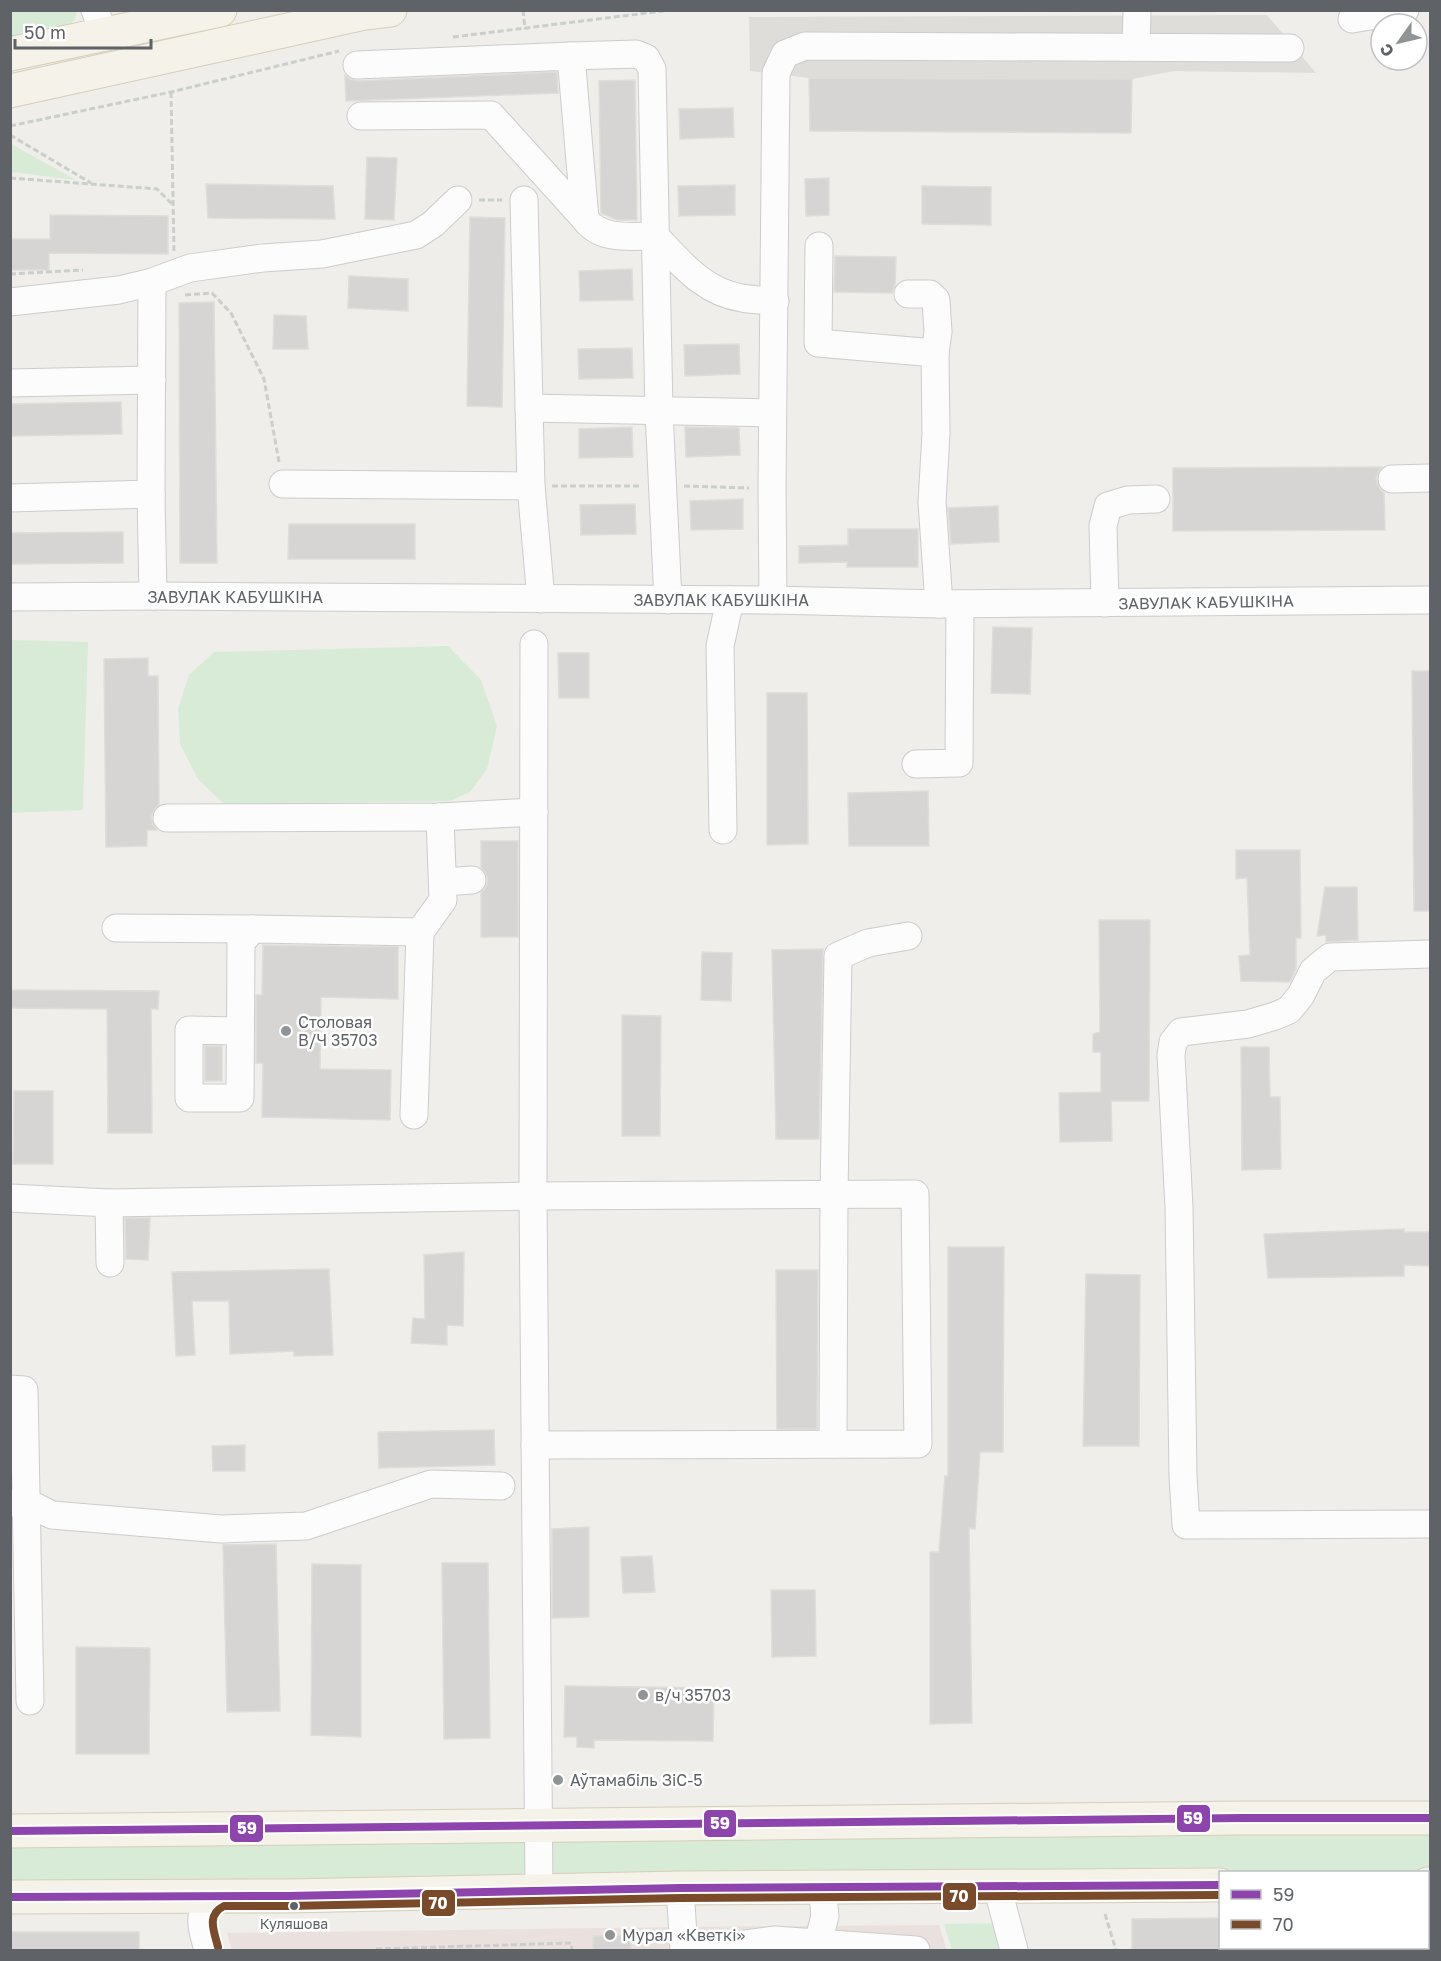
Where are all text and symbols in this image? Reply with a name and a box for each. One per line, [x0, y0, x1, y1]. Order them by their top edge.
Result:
scale bar [15, 12, 152, 50]
north arrow [1369, 12, 1429, 72]
text: 50 m [24, 21, 66, 43]
text: С [1375, 40, 1398, 61]
street label: ЗАВУЛАК КАБУШКІНА [147, 587, 323, 607]
street label: ЗАВУЛАК КАБУШКІНА [633, 590, 809, 610]
street label: ЗАВУЛАК КАБУШКІНА [1118, 590, 1294, 614]
place label: Столовая В/Ч 35703 [298, 1012, 378, 1050]
marker: Столовая В/Ч 35703 [279, 1024, 293, 1038]
place label: в/ч 35703 [655, 1685, 731, 1705]
marker: в/ч 35703 [636, 1688, 650, 1702]
place label: Аўтамабіль ЗіС-5 [570, 1770, 703, 1790]
marker: Аўтамабіль ЗіС-5 [551, 1773, 565, 1787]
line badge: 59 [1176, 1804, 1211, 1833]
text: 59 [1183, 1808, 1203, 1828]
line badge: 59 [703, 1809, 737, 1838]
text: 59 [710, 1813, 730, 1833]
line badge: 59 [229, 1814, 264, 1843]
text: 59 [237, 1818, 257, 1838]
legend [1219, 1871, 1429, 1949]
line badge: 70 [942, 1882, 977, 1911]
text: 59 [1273, 1883, 1294, 1905]
text: 70 [949, 1886, 969, 1906]
line badge: 70 [421, 1889, 456, 1917]
text: 70 [428, 1893, 448, 1913]
marker: Куляшова [288, 1900, 300, 1912]
text: 70 [1273, 1913, 1294, 1935]
place label: Куляшова [260, 1915, 328, 1932]
place label: Мурал «Кветкі» [622, 1925, 745, 1945]
marker: Мурал «Кветкі» [603, 1928, 617, 1942]

